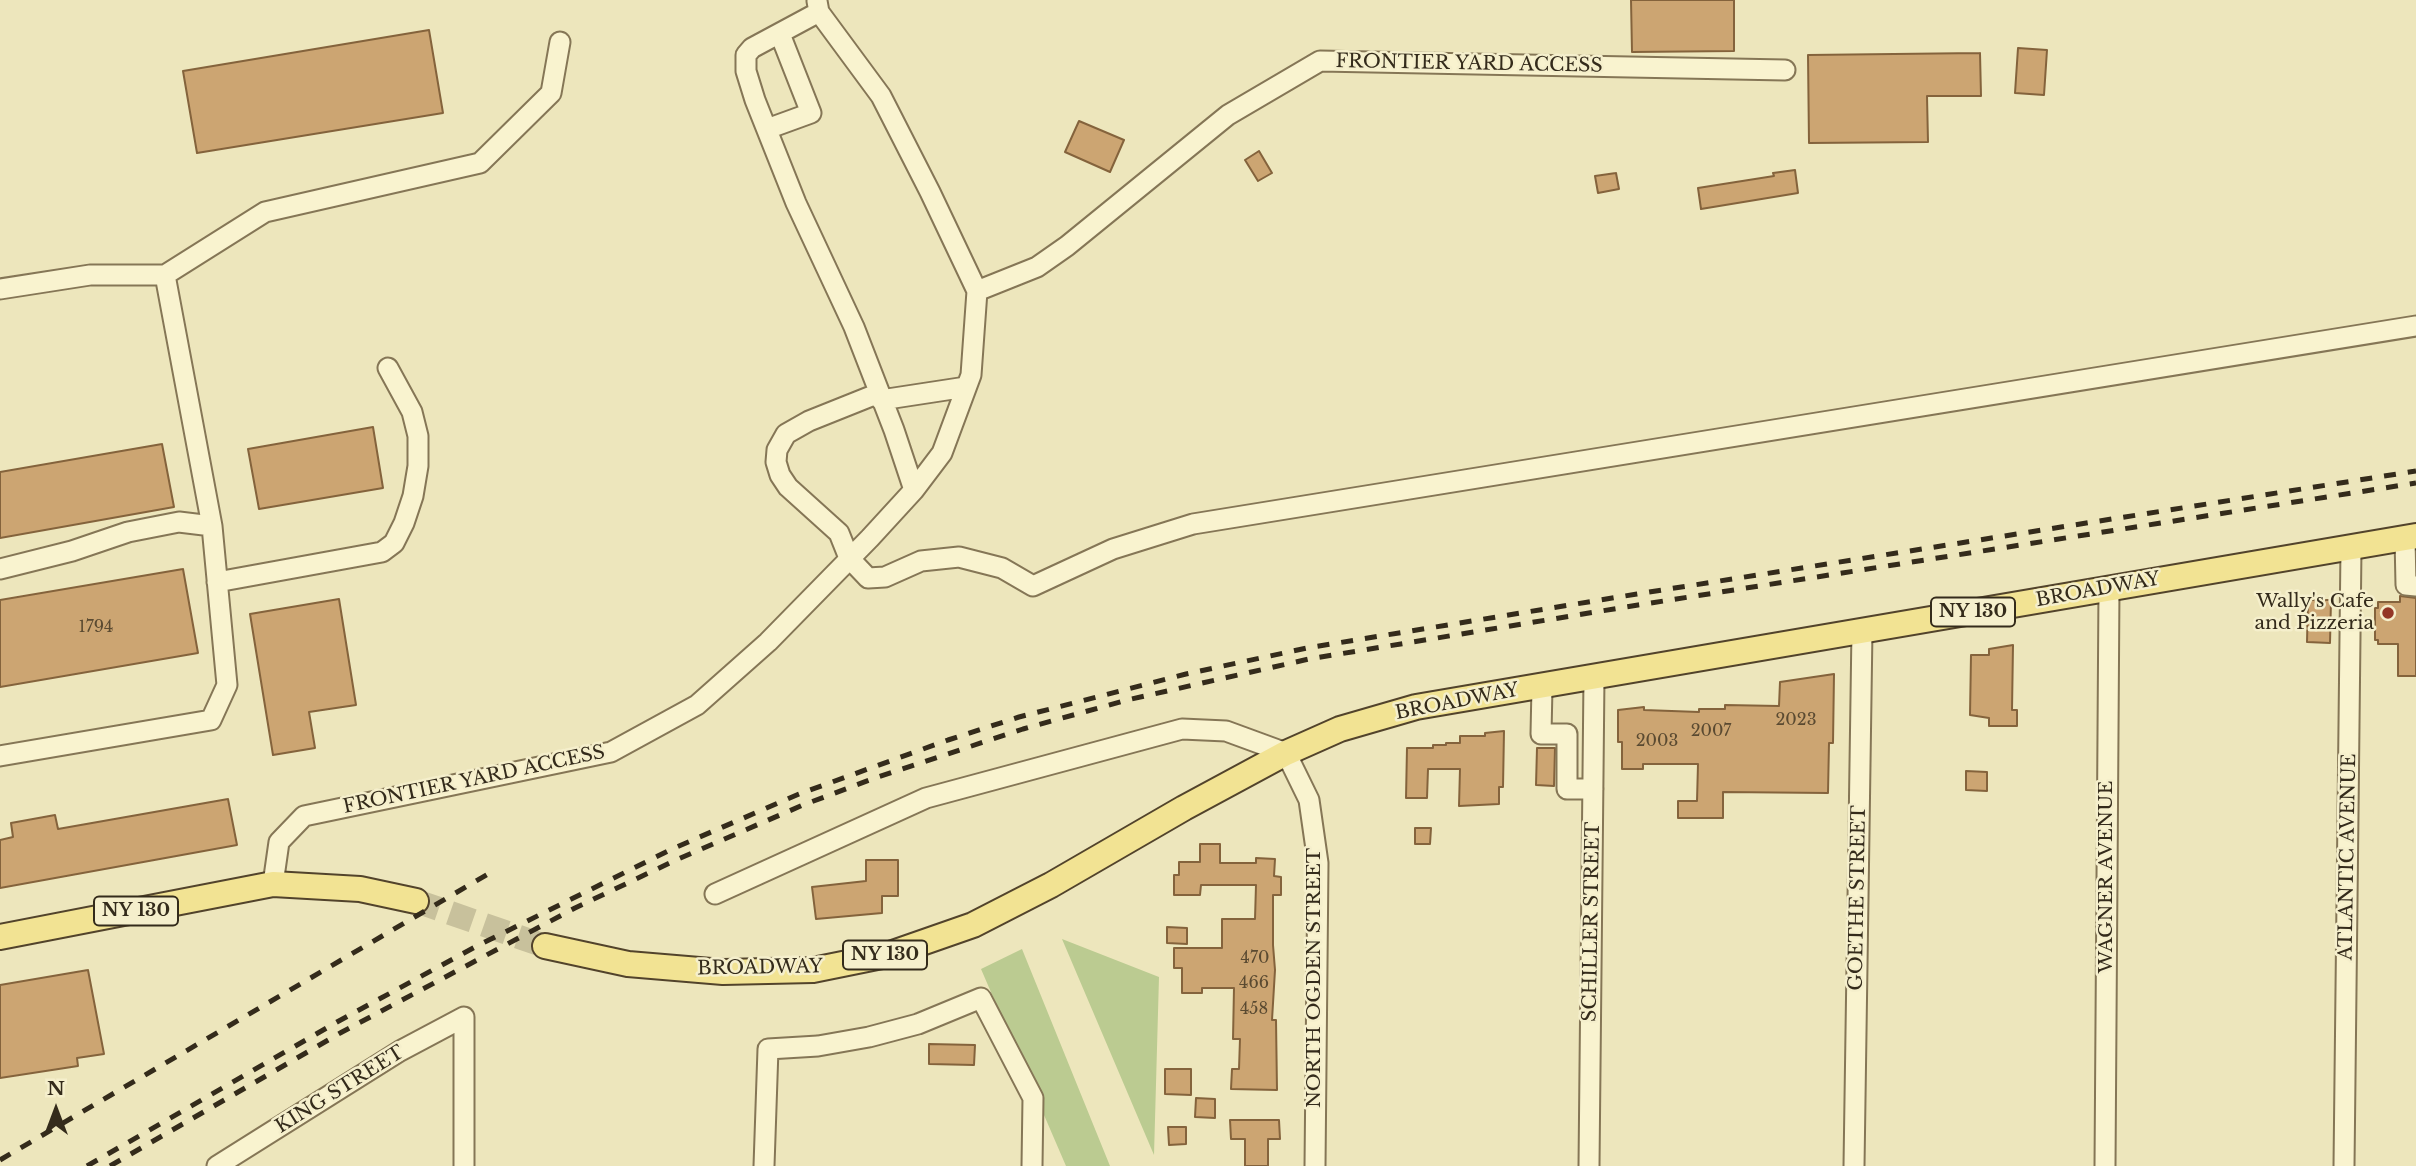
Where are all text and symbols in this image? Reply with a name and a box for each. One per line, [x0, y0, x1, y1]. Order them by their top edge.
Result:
street label: FRONTIER YARD ACCESS [1335, 50, 1603, 78]
street label: BROADWAY [2034, 568, 2162, 612]
place label: Wally's Cafe and Pizzeria [2254, 591, 2374, 635]
road number: NY 130 [1931, 598, 2015, 626]
marker: Wally's Cafe and Pizzeria [2380, 605, 2396, 621]
house number: 1794 [79, 617, 113, 637]
street label: BROADWAY [1393, 679, 1521, 725]
house number: 2023 [1776, 710, 1816, 730]
house number: 2007 [1691, 721, 1731, 741]
house number: 2003 [1636, 731, 1678, 751]
street label: FRONTIER YARD ACCESS [341, 741, 607, 819]
street label: ATLANTIC AVENUE [2335, 753, 2361, 961]
street label: WAGNER AVENUE [2096, 781, 2118, 973]
street label: GOETHE STREET [1845, 805, 1871, 991]
street label: SCHILLER STREET [1579, 822, 1605, 1022]
street label: NORTH OGDEN STREET [1304, 848, 1326, 1108]
road number: NY 130 [94, 896, 178, 926]
road number: NY 130 [843, 940, 927, 970]
house number: 470 [1241, 948, 1269, 968]
street label: BROADWAY [697, 956, 823, 980]
house number: 466 [1239, 973, 1269, 993]
house number: 458 [1240, 999, 1268, 1019]
street label: KING STREET [272, 1041, 408, 1139]
north arrow [21, 1075, 91, 1145]
text: N [47, 1077, 65, 1100]

